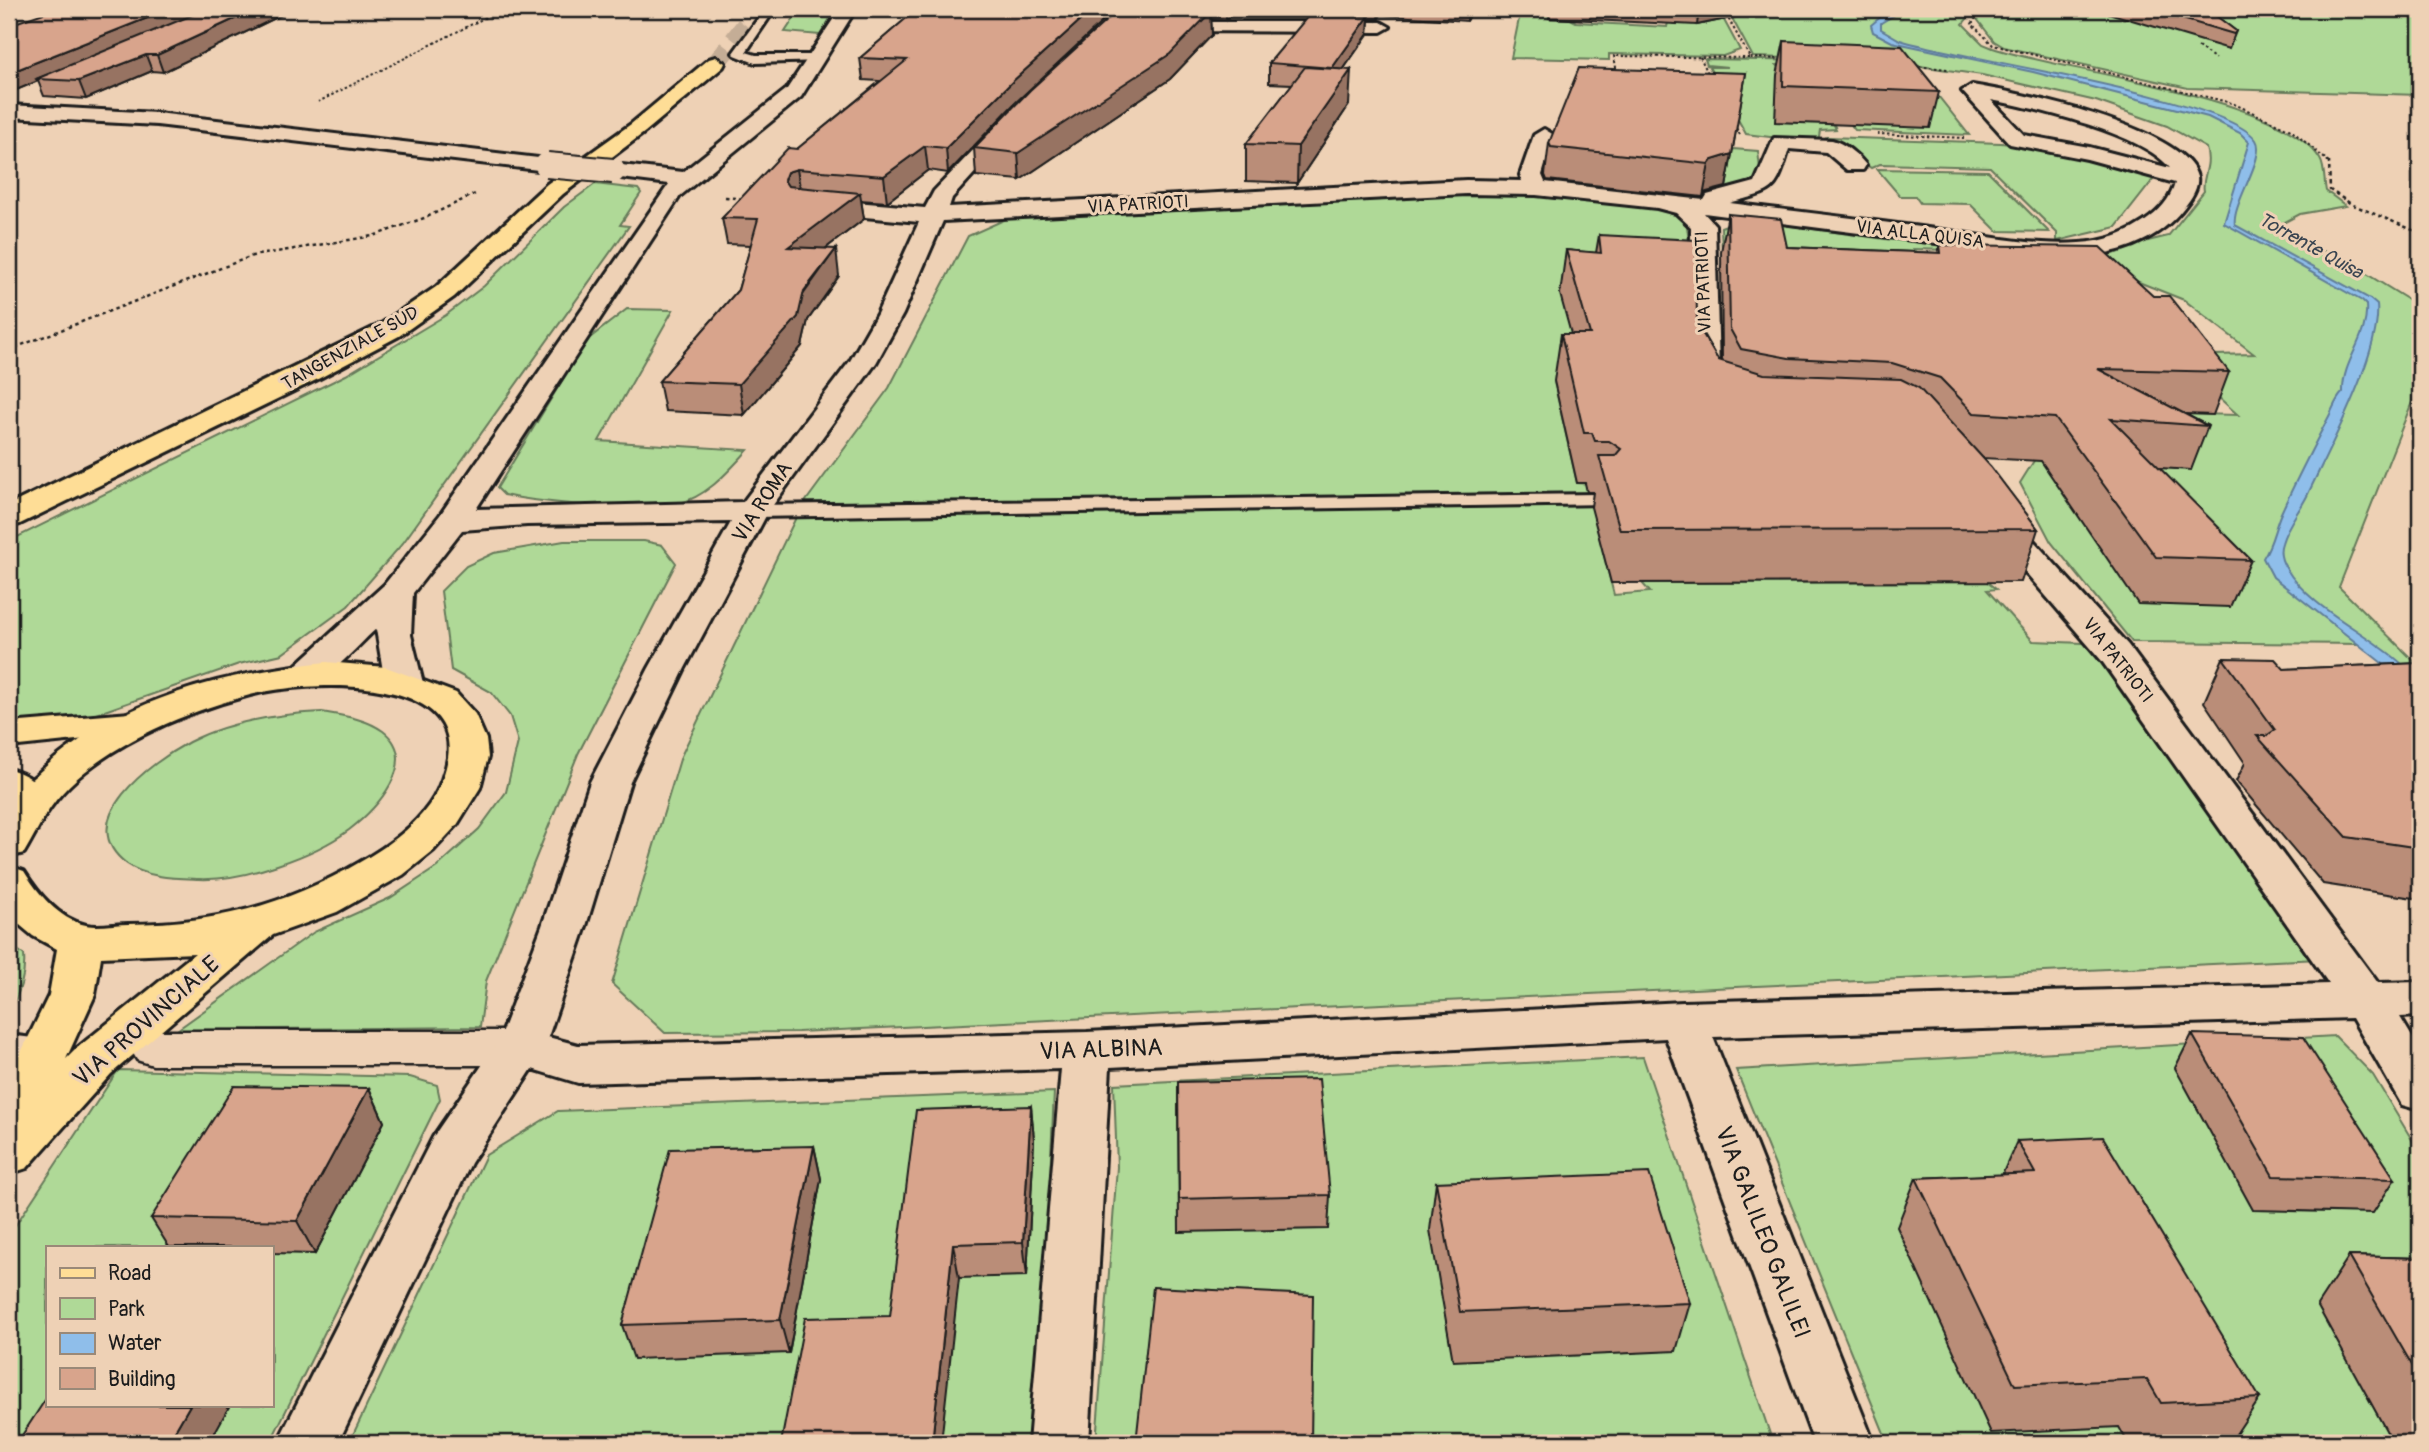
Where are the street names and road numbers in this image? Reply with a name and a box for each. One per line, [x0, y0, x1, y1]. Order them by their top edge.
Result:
street label: VIA PATRIOTI [1087, 190, 1189, 219]
street label: VIA ALLA QUISA [1854, 215, 1986, 254]
street label: VIA PATRIOTI [1690, 231, 1717, 333]
street label: TANGENZIALE SUD [278, 301, 423, 396]
street label: VIA ROMA [726, 457, 799, 548]
street label: VIA PATRIOTI [2077, 613, 2158, 707]
street label: VIA PROVINCIALE [67, 950, 226, 1093]
street label: VIA ALBINA [1039, 1033, 1163, 1066]
street label: VIA GALILEO GALILEI [1709, 1122, 1816, 1342]

